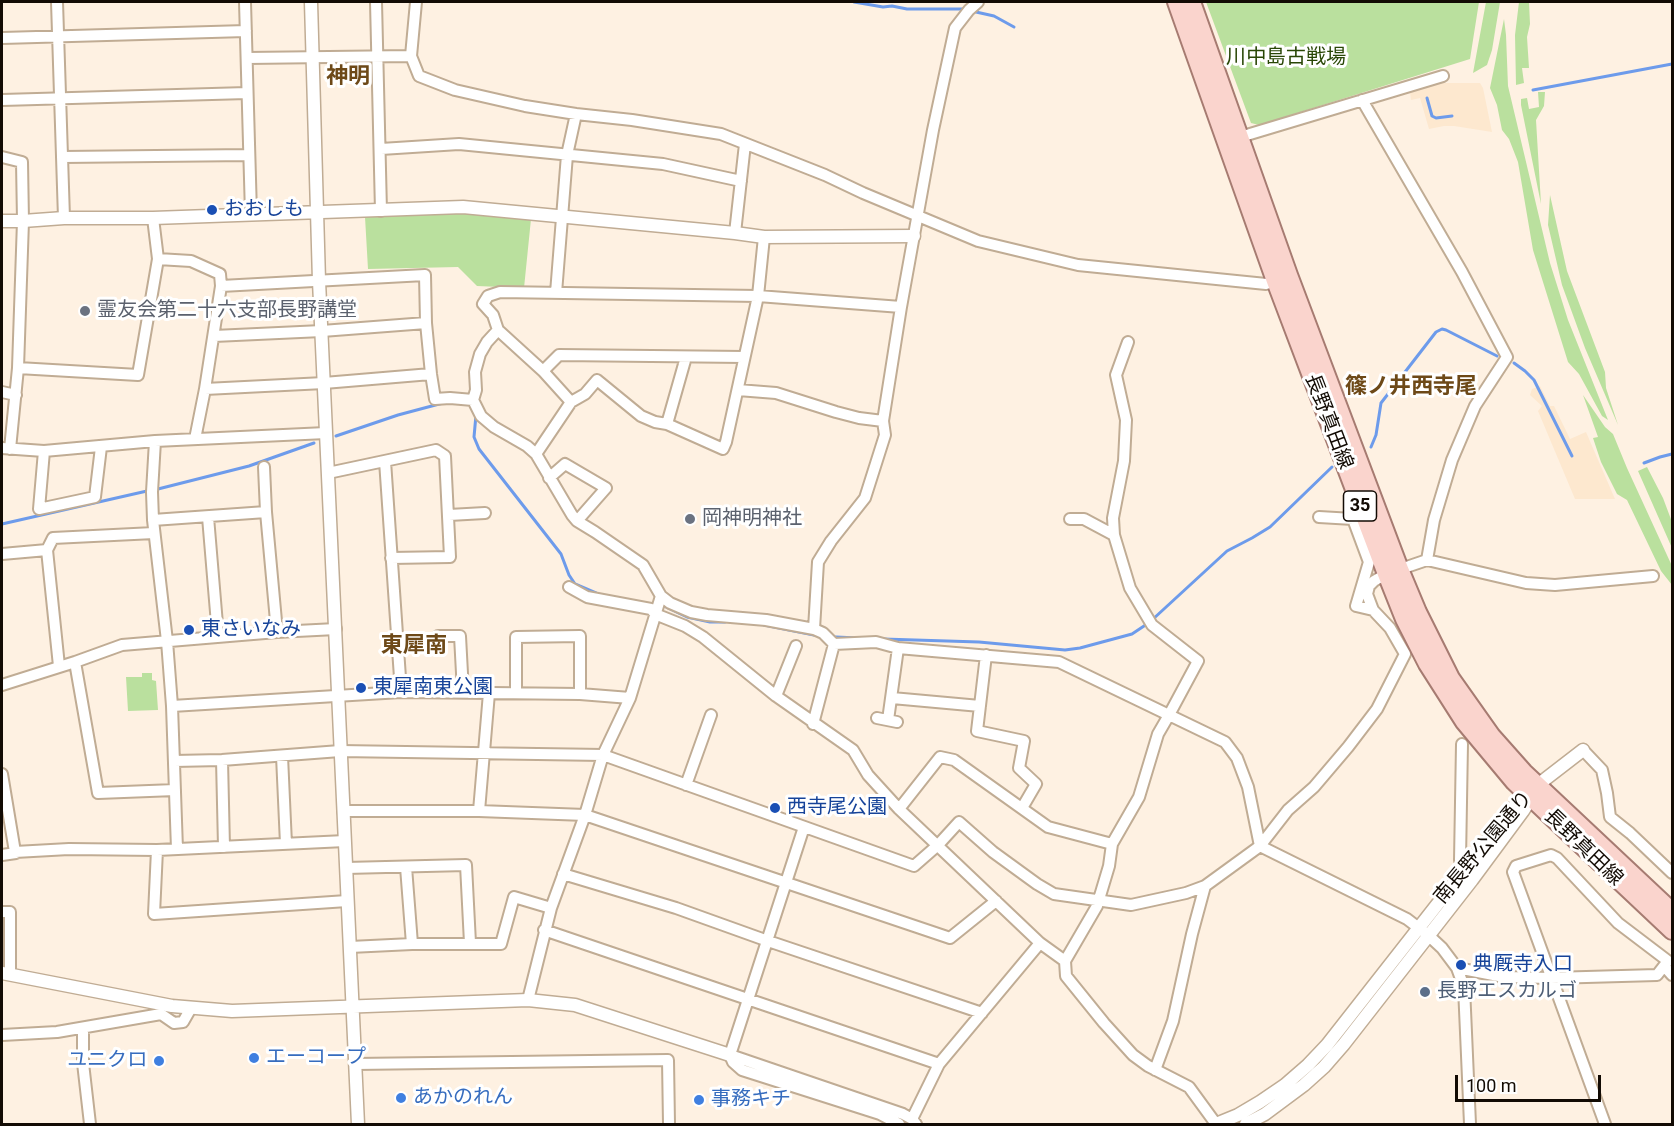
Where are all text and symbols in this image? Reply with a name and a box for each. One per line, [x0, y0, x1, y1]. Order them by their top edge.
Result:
park label: 川中島古戦場 [1226, 46, 1346, 70]
district label: 神明 [326, 64, 370, 90]
place label: おおしも [224, 198, 304, 222]
marker: おおしも [205, 203, 219, 217]
place label: 霊友会第二十六支部長野講堂 [97, 299, 357, 323]
marker: 霊友会第二十六支部長野講堂 [78, 304, 92, 318]
street label: 長野真田線 [1299, 371, 1357, 473]
district label: 篠ノ井西寺尾 [1345, 374, 1477, 400]
road number: 35 [1344, 491, 1376, 521]
place label: 岡神明神社 [702, 507, 802, 531]
marker: 岡神明神社 [683, 512, 697, 526]
place label: 東さいなみ [201, 618, 301, 642]
marker: 東さいなみ [182, 623, 196, 637]
district label: 東犀南 [381, 633, 447, 659]
place label: 東犀南東公園 [373, 676, 493, 700]
marker: 東犀南東公園 [354, 681, 368, 695]
street label: 南長野公園通り [1430, 787, 1538, 909]
place label: 西寺尾公園 [787, 796, 887, 820]
marker: 西寺尾公園 [768, 801, 782, 815]
street label: 長野真田線 [1539, 805, 1627, 891]
place label: 典厩寺入口 [1473, 953, 1573, 977]
marker: 典厩寺入口 [1454, 958, 1468, 972]
place label: 長野エスカルゴ [1437, 980, 1577, 1004]
marker: 長野エスカルゴ [1418, 985, 1432, 999]
place label: エーコープ [266, 1046, 366, 1070]
place label: ユニクロ [67, 1049, 147, 1073]
marker: エーコープ [247, 1051, 261, 1065]
marker: ユニクロ [152, 1054, 166, 1068]
scale bar [1458, 1063, 1604, 1101]
text: 100 m [1466, 1075, 1517, 1096]
place label: あかのれん [413, 1086, 513, 1110]
place label: 事務キチ [711, 1088, 791, 1112]
marker: あかのれん [394, 1091, 408, 1105]
marker: 事務キチ [692, 1093, 706, 1107]

